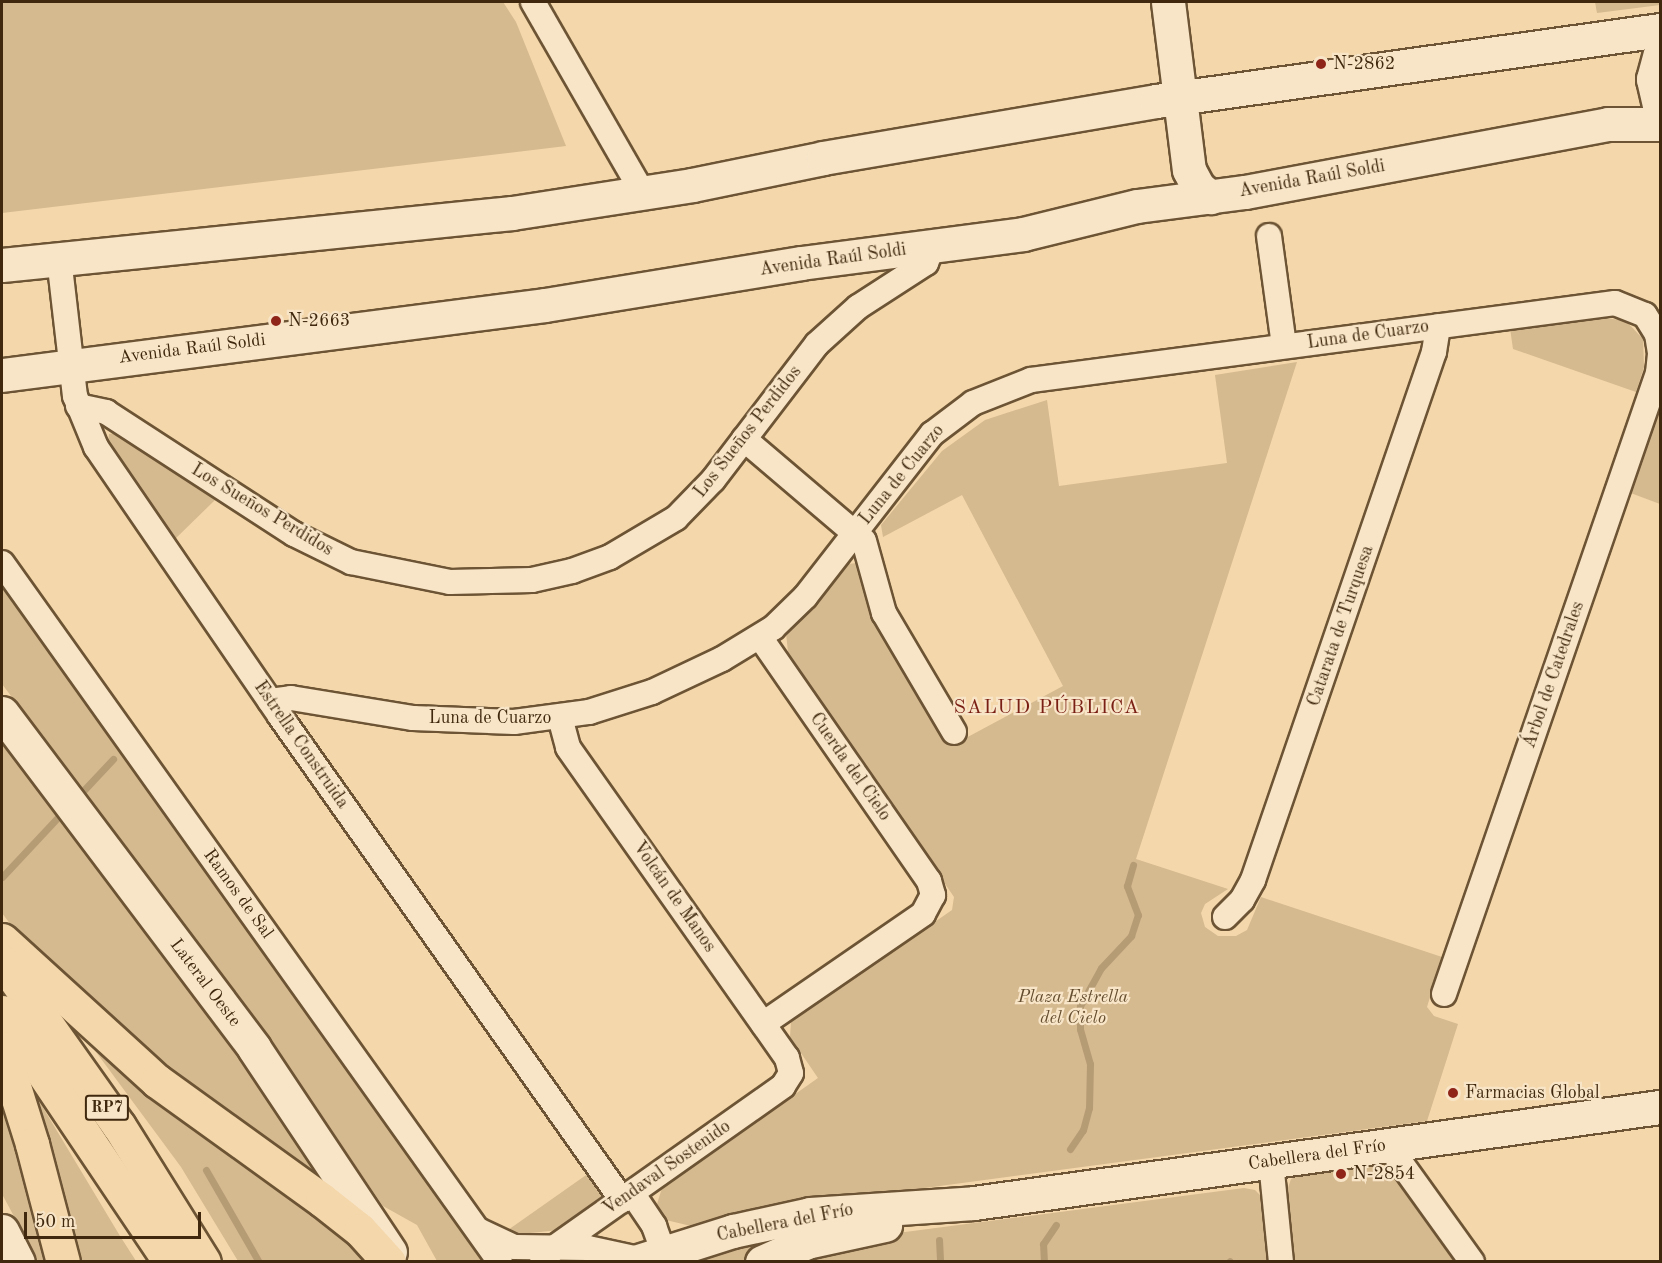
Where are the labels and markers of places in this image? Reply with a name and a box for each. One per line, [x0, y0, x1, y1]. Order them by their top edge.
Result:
place label: N-2862 [1333, 53, 1395, 75]
marker: N-2862 [1314, 57, 1328, 71]
place label: N-2663 [288, 310, 350, 332]
marker: N-2663 [269, 314, 283, 328]
place label: Farmacias Global [1465, 1082, 1600, 1104]
marker: Farmacias Global [1446, 1086, 1460, 1100]
place label: N-2854 [1353, 1163, 1415, 1185]
marker: N-2854 [1334, 1167, 1348, 1181]

